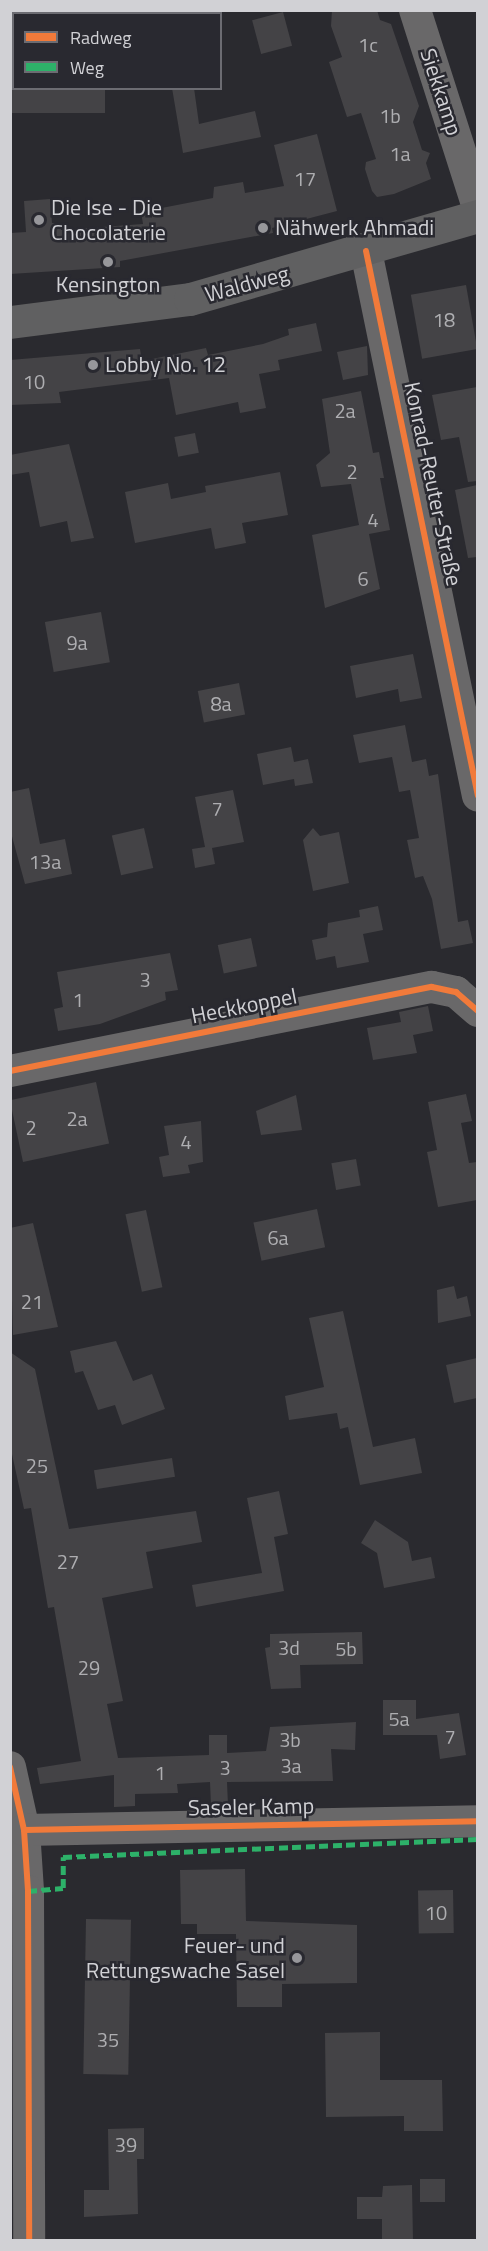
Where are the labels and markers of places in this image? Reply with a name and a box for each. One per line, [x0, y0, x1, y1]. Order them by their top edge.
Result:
place label: Die Ise - Die Chocolaterie [51, 194, 166, 246]
marker: Die Ise - Die Chocolaterie [32, 213, 46, 227]
place label: Nähwerk Ahmadi [275, 215, 434, 241]
marker: Nähwerk Ahmadi [256, 221, 270, 235]
marker: Kensington [101, 255, 115, 269]
place label: Kensington [56, 272, 160, 298]
place label: Lobby No. 12 [105, 352, 226, 378]
marker: Lobby No. 12 [86, 358, 100, 372]
place label: Feuer- und Rettungswache Sasel [86, 1932, 285, 1984]
marker: Feuer- und Rettungswache Sasel [290, 1951, 304, 1965]

